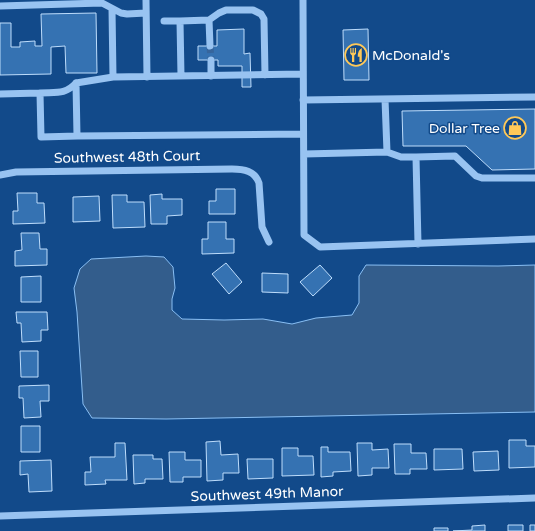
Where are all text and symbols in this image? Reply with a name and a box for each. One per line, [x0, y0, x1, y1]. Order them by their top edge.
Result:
restaurant icon: McDonald's [343, 42, 369, 68]
place label: McDonald's [372, 47, 450, 64]
shop icon: Dollar Tree [502, 115, 528, 141]
place label: Dollar Tree [429, 120, 500, 137]
street label: Southwest 48th Court [54, 147, 201, 167]
street label: Southwest 49th Manor [190, 483, 344, 505]

